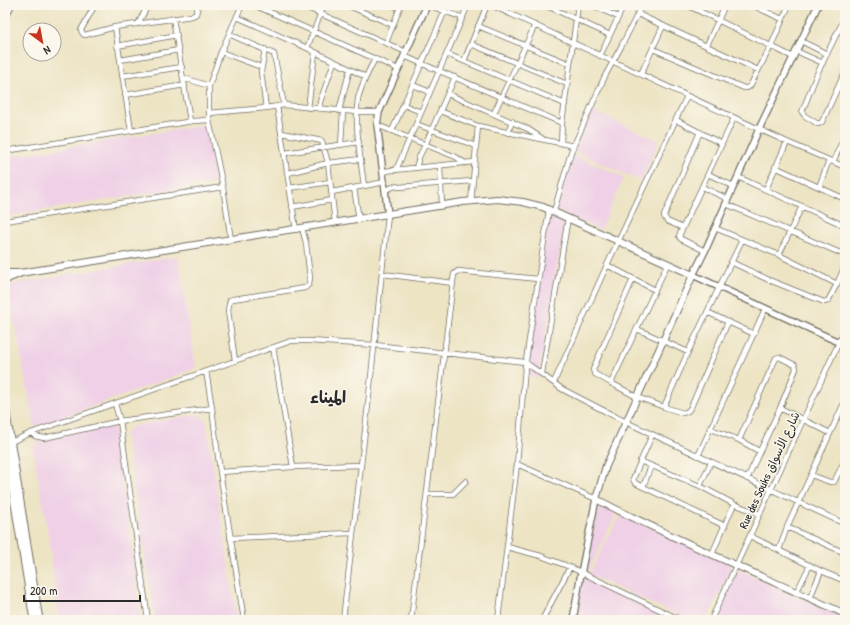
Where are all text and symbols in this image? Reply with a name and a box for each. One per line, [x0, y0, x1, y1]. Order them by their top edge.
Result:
north arrow [22, 22, 62, 62]
text: N [41, 43, 53, 58]
district label: الميناء [310, 386, 346, 408]
street label: Rue des Souks شارع الأسواق [734, 409, 805, 532]
scale bar [24, 577, 140, 603]
text: 200 m [30, 582, 57, 599]

